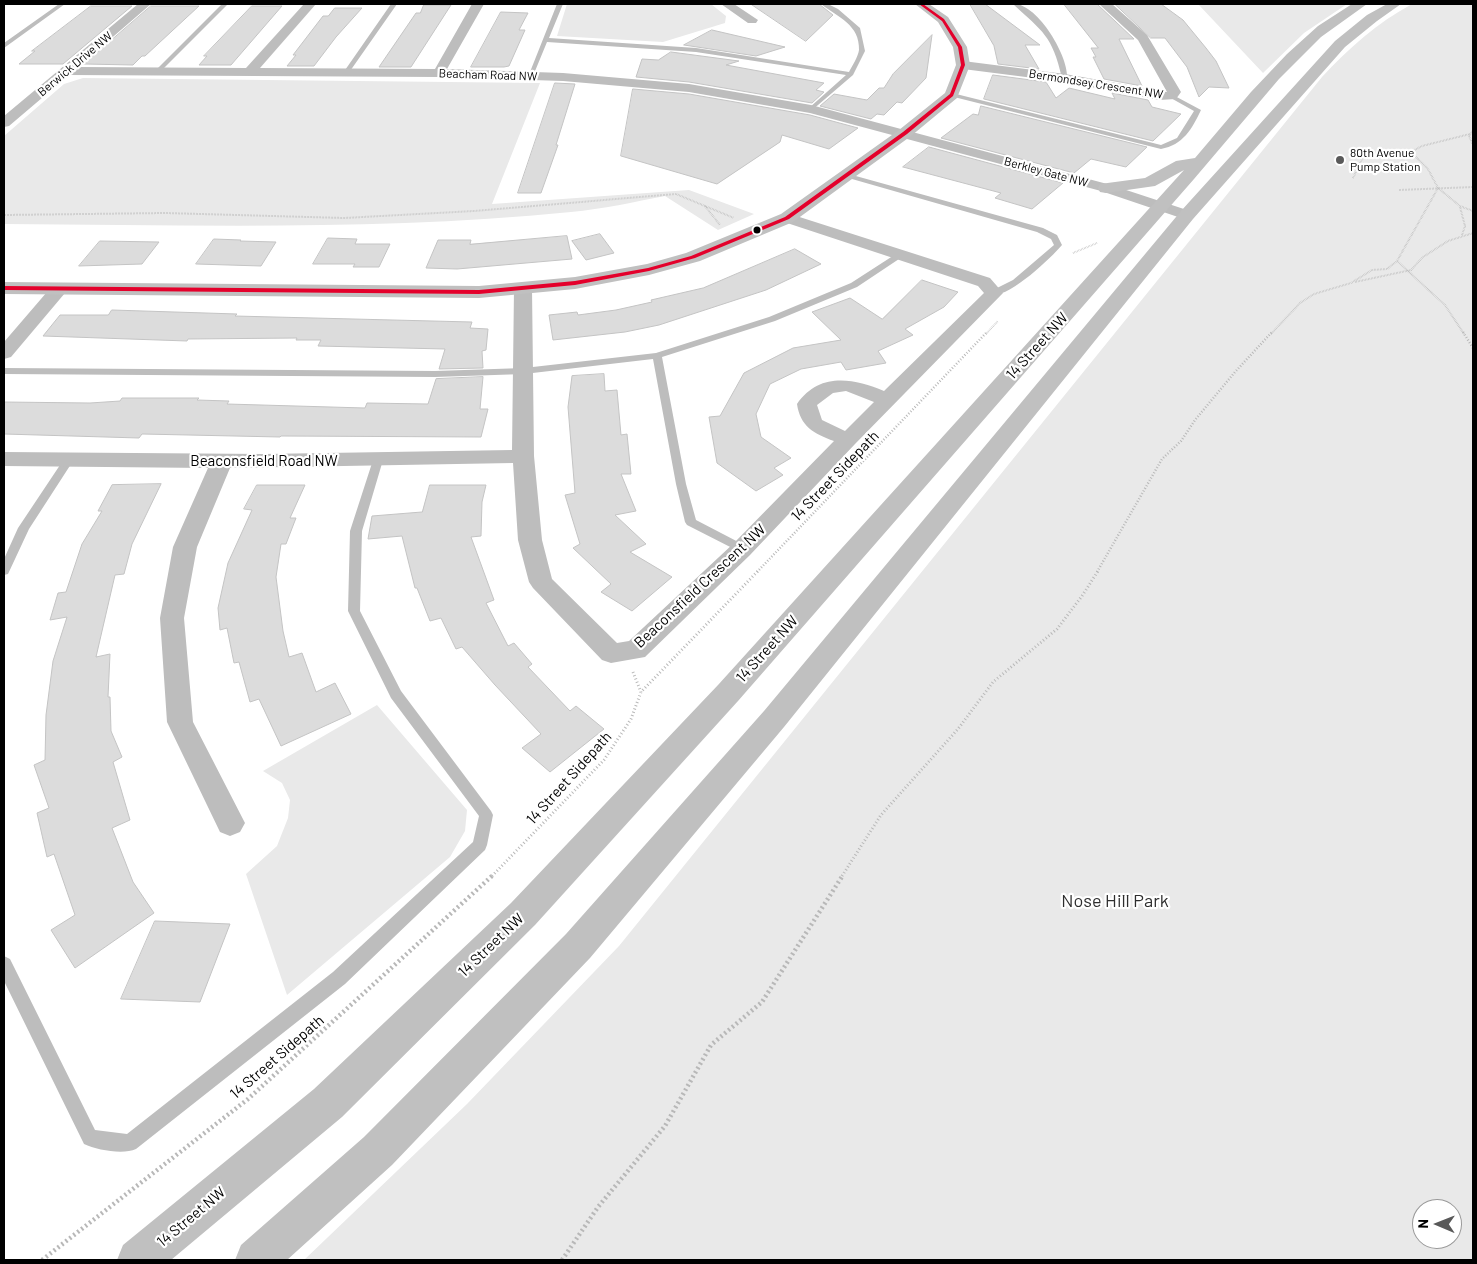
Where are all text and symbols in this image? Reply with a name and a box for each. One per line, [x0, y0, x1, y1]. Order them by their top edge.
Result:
street label: Berwick Drive NW [35, 29, 115, 99]
street label: Beacham Road NW [438, 66, 538, 84]
street label: Bermondsey Crescent NW [1028, 66, 1164, 102]
place label: 80th Avenue Pump Station [1350, 146, 1420, 174]
street label: Berkley Gate NW [1002, 154, 1090, 190]
marker: 80th Avenue Pump Station [1334, 154, 1346, 166]
unlabelled marker [752, 225, 762, 235]
street label: 14 Street NW [1002, 309, 1072, 383]
street label: 14 Street Sidepath [787, 427, 883, 525]
street label: Beaconsfield Road NW [190, 452, 338, 470]
street label: Beaconsfield Crescent NW [631, 520, 769, 652]
street label: 14 Street NW [732, 612, 802, 686]
street label: 14 Street Sidepath [523, 728, 615, 828]
park label: Nose Hill Park [1061, 890, 1169, 912]
street label: 14 Street NW [455, 909, 527, 981]
street label: 14 Street Sidepath [226, 1011, 328, 1103]
street label: 14 Street NW [153, 1183, 229, 1251]
north arrow [1412, 1199, 1462, 1249]
text: N [1414, 1219, 1431, 1229]

